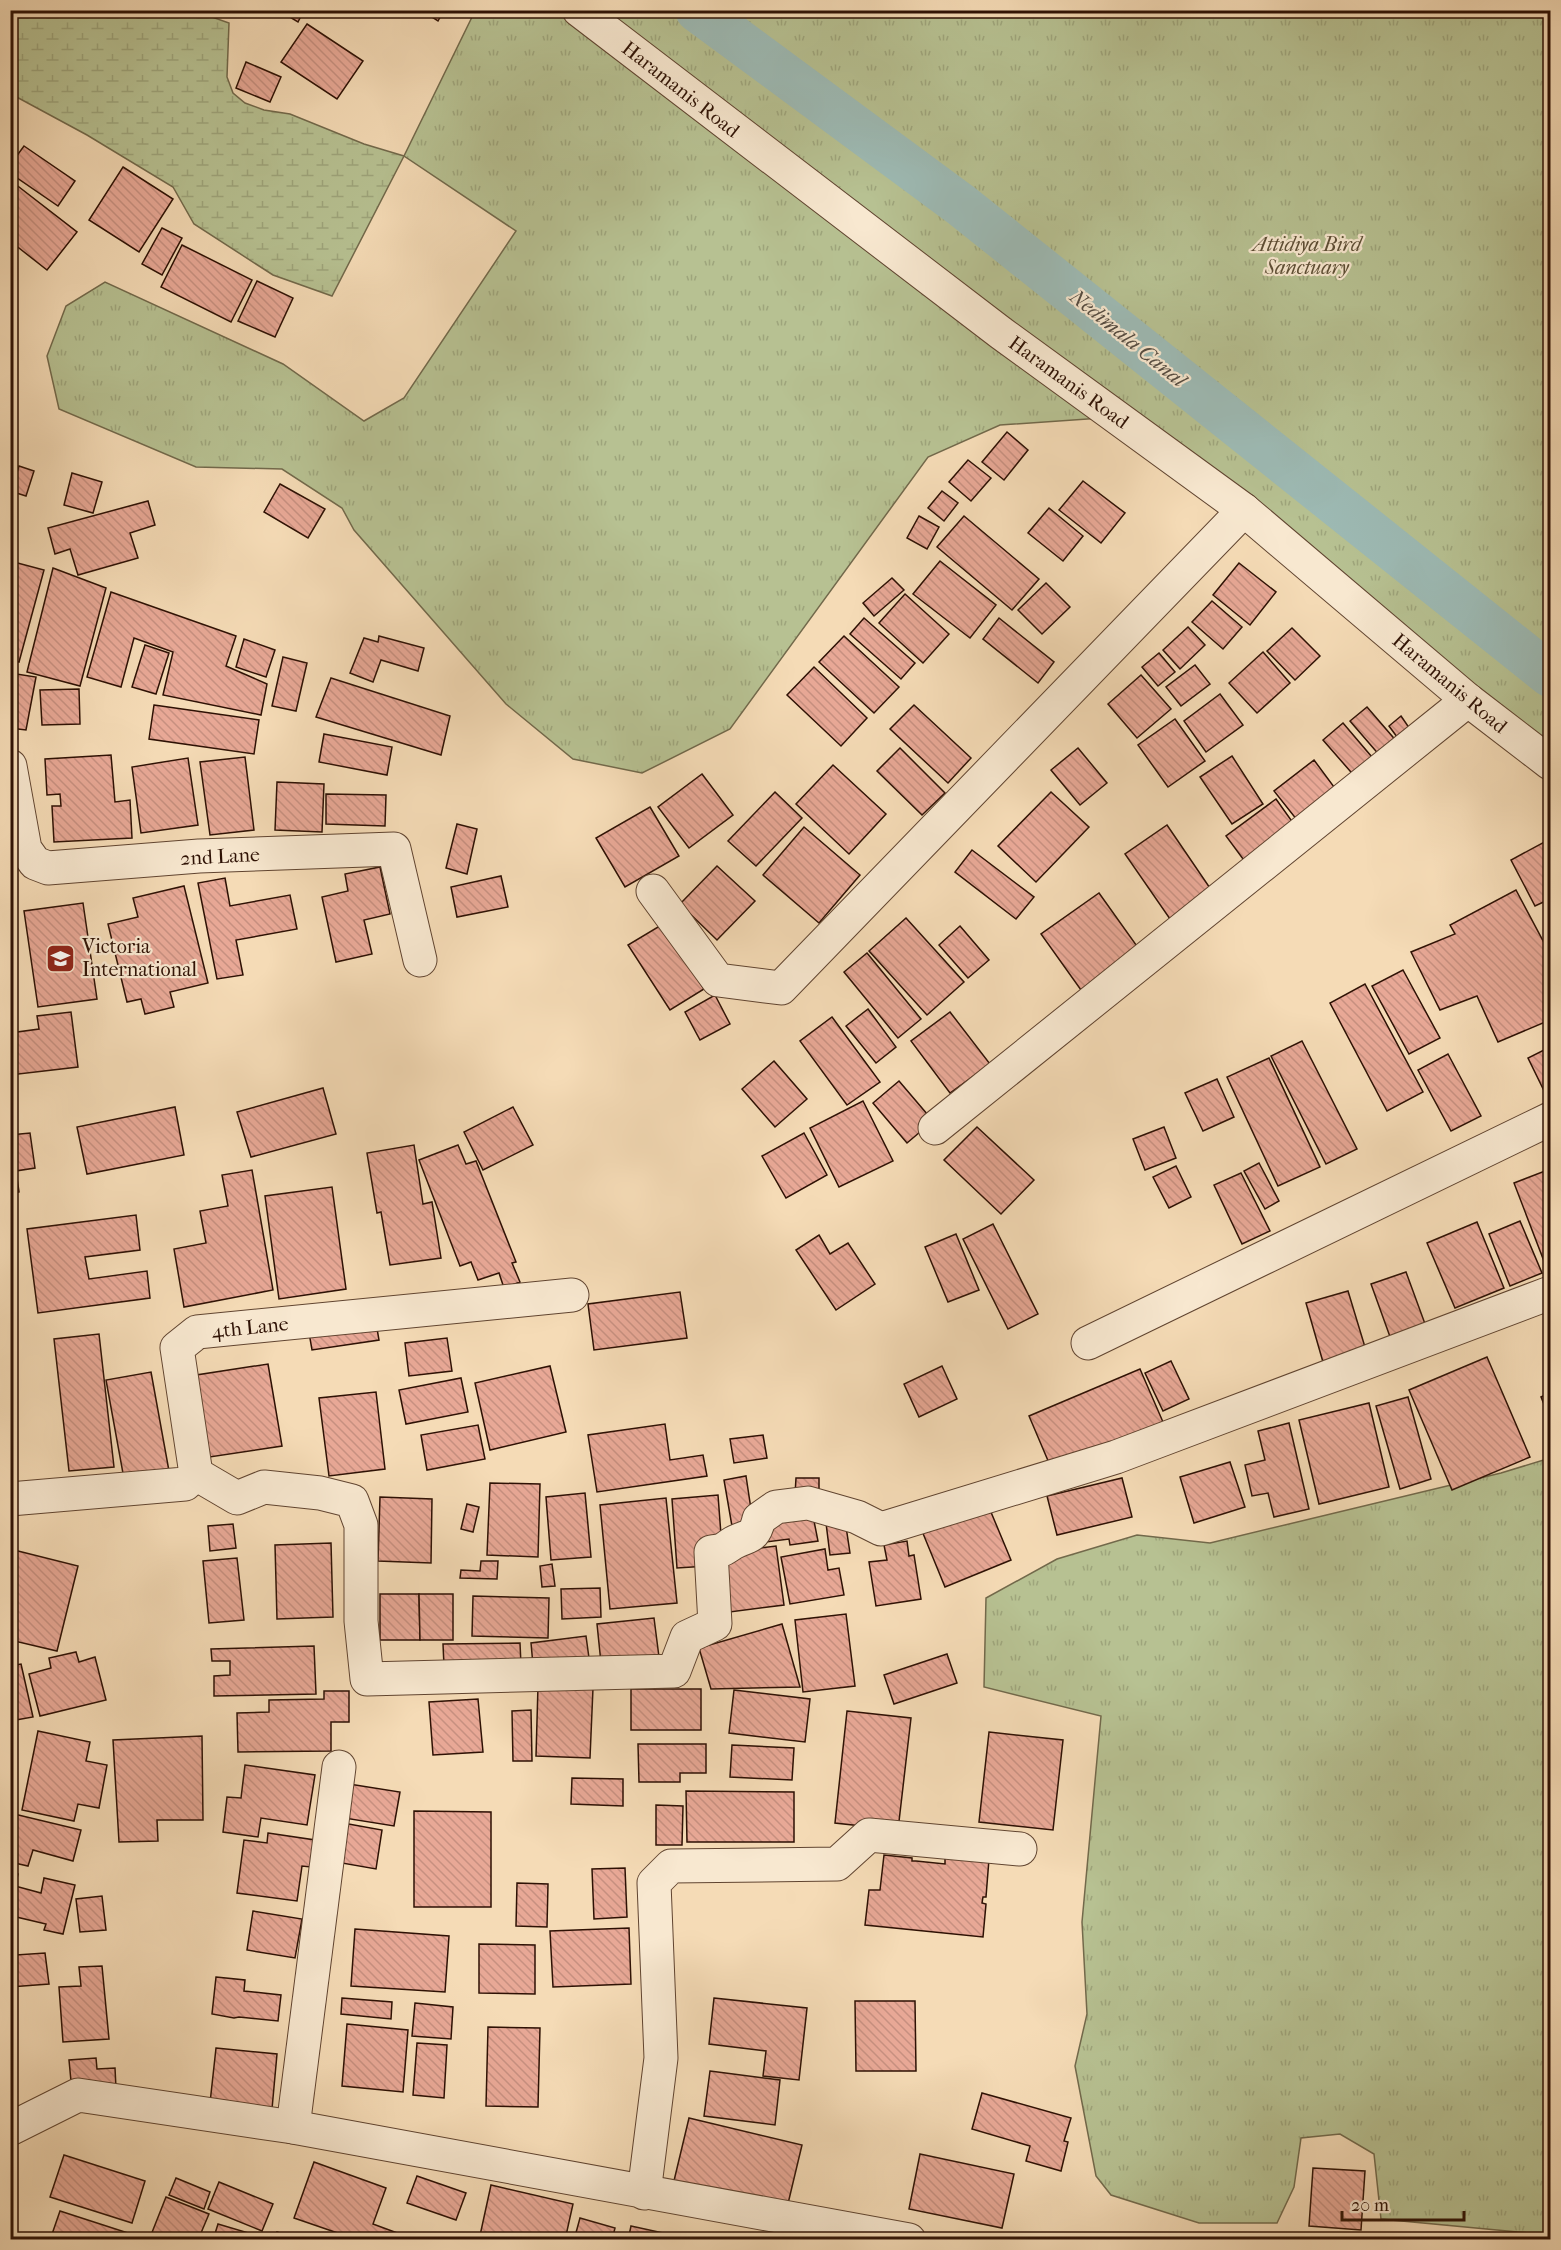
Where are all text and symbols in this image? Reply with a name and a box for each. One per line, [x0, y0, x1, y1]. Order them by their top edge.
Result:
street label: Haramanis Road [617, 36, 745, 143]
park label: Attidiya Bird Sanctuary [1250, 233, 1364, 279]
water label: Nedimala Canal [1065, 283, 1193, 394]
street label: Haramanis Road [1004, 331, 1134, 434]
street label: Haramanis Road [1388, 629, 1512, 739]
street label: 2nd Lane [180, 843, 261, 870]
place label: Victoria International [81, 935, 197, 981]
school or university icon: Victoria International [45, 942, 77, 974]
street label: 4th Lane [210, 1312, 290, 1343]
scale bar [1342, 2184, 1464, 2222]
text: 20 m [1351, 2195, 1389, 2216]

